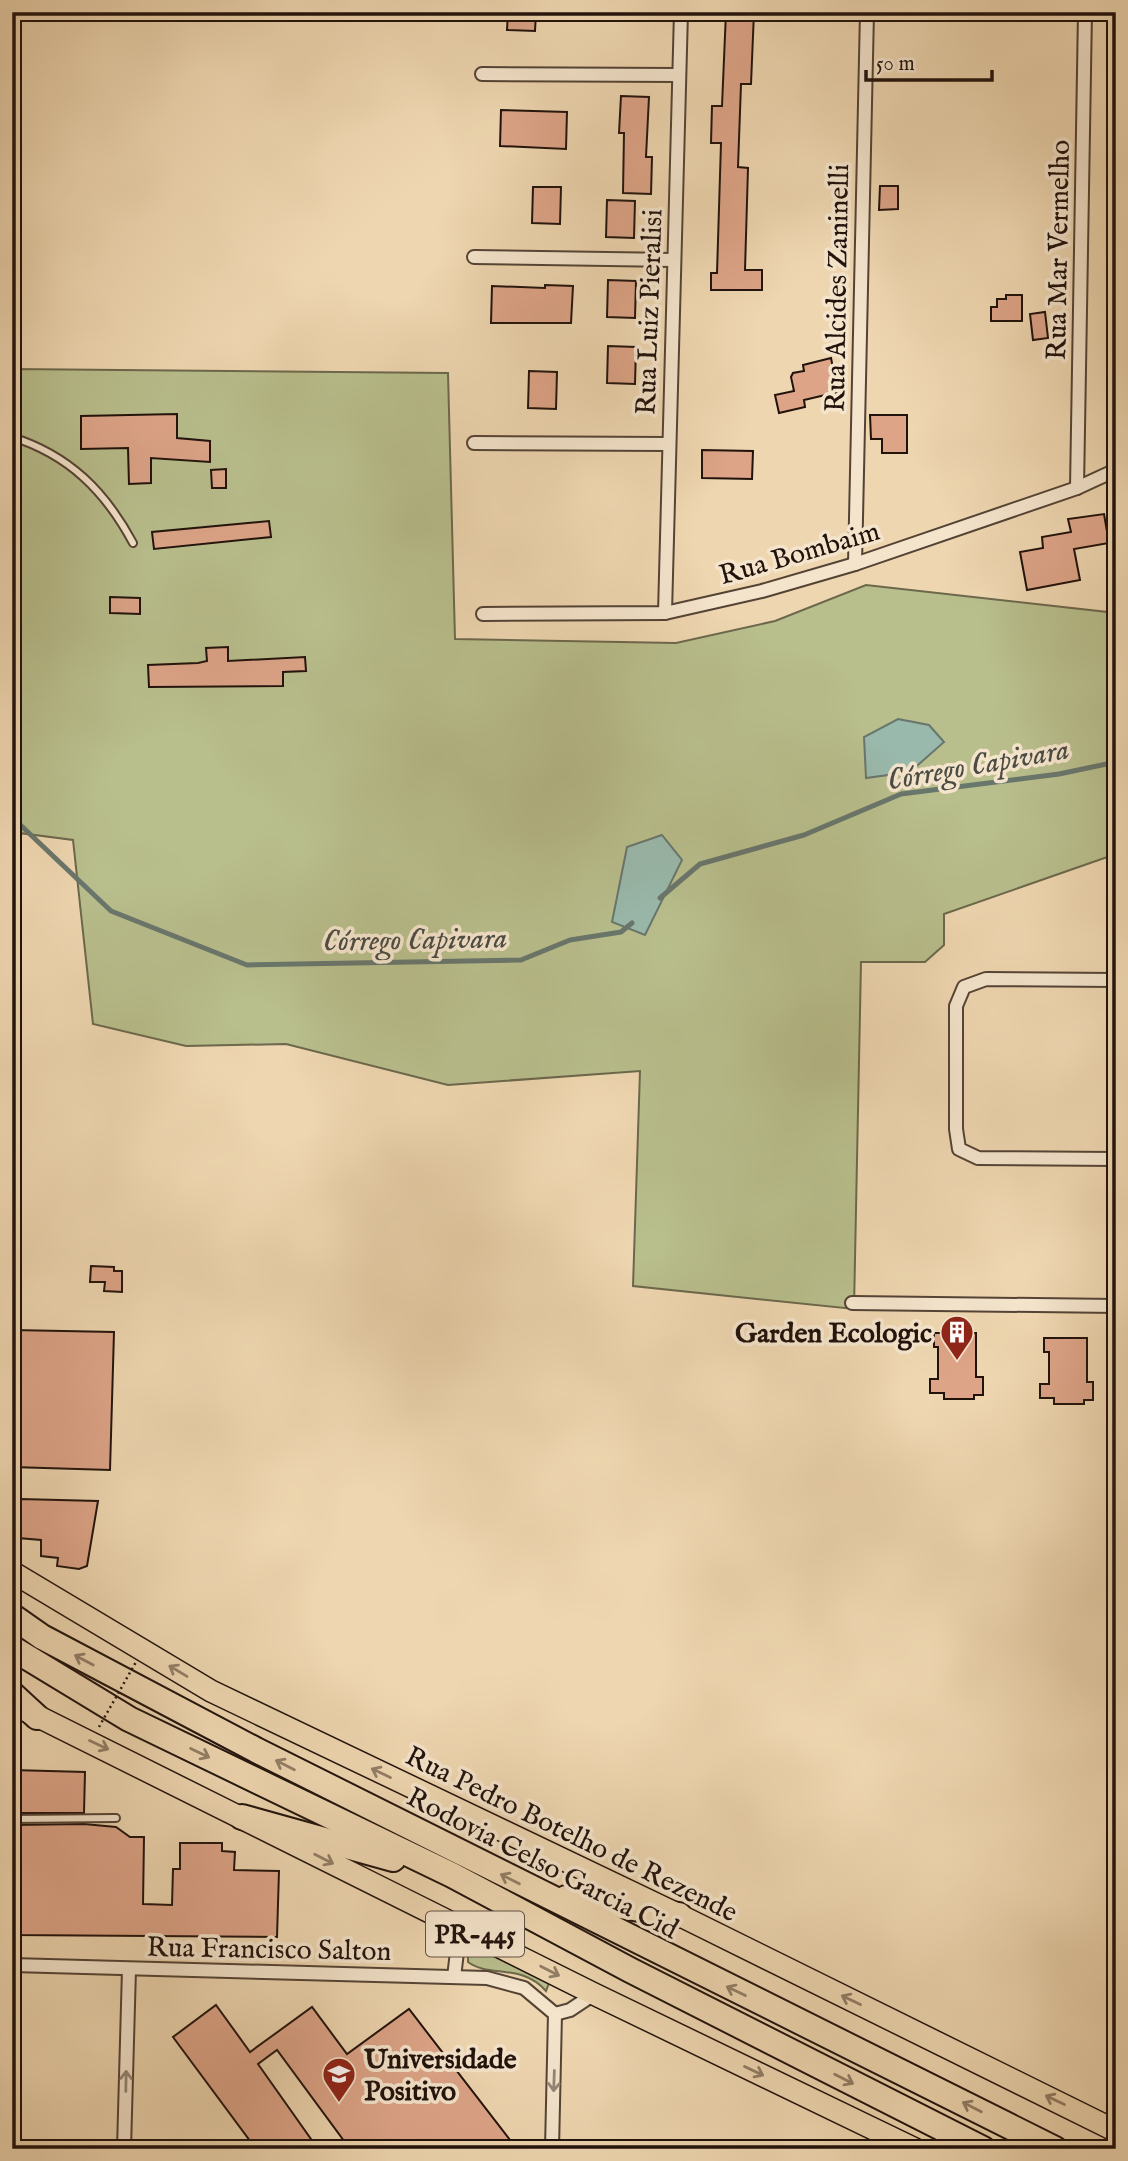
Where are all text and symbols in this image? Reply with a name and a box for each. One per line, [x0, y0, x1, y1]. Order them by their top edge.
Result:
scale bar [866, 38, 992, 82]
text: 50 m [876, 51, 915, 78]
street label: Rua Mar Vermelho [1040, 139, 1079, 361]
street label: Rua Alcides Zaninelli [819, 164, 858, 412]
street label: Rua Luiz Pieralisi [629, 208, 672, 416]
street label: Rua Bombaim [715, 515, 884, 594]
water label: Córrego Capivara [884, 731, 1072, 801]
water label: Córrego Capivara [323, 920, 507, 962]
building icon: Garden Ecologic [938, 1313, 976, 1362]
place label: Garden Ecologic [735, 1317, 932, 1352]
one-way arrow [74, 1652, 95, 1666]
one-way arrow [168, 1664, 188, 1678]
one-way arrow [88, 1739, 109, 1752]
street label: Rua Pedro Botelho de Rezende [399, 1739, 743, 1931]
one-way arrow [189, 1747, 210, 1760]
one-way arrow [276, 1758, 296, 1772]
one-way arrow [371, 1765, 392, 1779]
street label: Rodovia Celso Garcia Cid [400, 1780, 684, 1948]
one-way arrow [313, 1852, 334, 1866]
one-way arrow [500, 1872, 521, 1886]
road number: PR-445 [426, 1912, 524, 1956]
street label: Rua Francisco Salton [146, 1931, 392, 1970]
one-way arrow [539, 1965, 560, 1979]
one-way arrow [726, 1983, 747, 1997]
one-way arrow [841, 1992, 862, 2006]
place label: Universidade Positivo [364, 2043, 517, 2110]
school or university icon: Universidade Positivo [320, 2055, 358, 2104]
one-way arrow [743, 2065, 764, 2079]
one-way arrow [119, 2069, 133, 2092]
one-way arrow [547, 2070, 561, 2093]
one-way arrow [833, 2072, 854, 2086]
one-way arrow [1045, 2093, 1066, 2107]
one-way arrow [962, 2100, 983, 2114]

